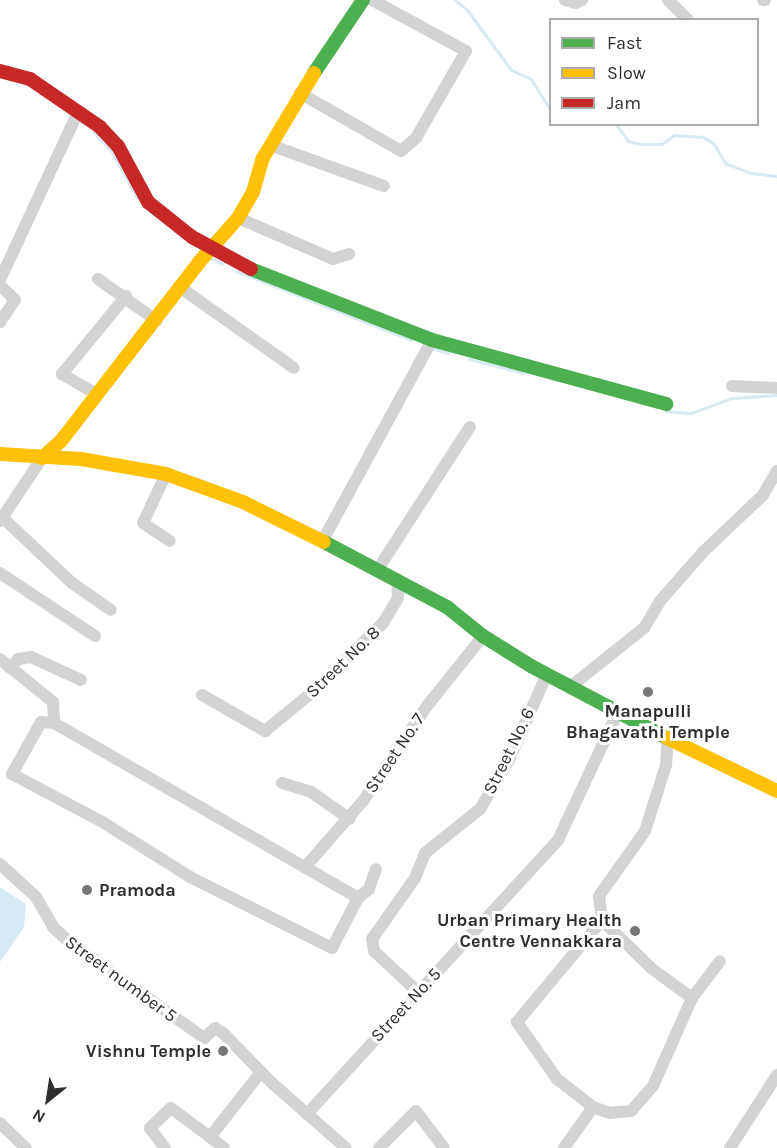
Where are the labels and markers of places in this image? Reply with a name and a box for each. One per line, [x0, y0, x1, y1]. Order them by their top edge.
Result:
marker: Manapulli Bhagavathi Temple [641, 685, 655, 699]
place label: Manapulli Bhagavathi Temple [566, 701, 730, 744]
place label: Pramoda [99, 879, 176, 901]
marker: Pramoda [80, 883, 94, 897]
place label: Urban Primary Health Centre Vennakkara [437, 910, 622, 952]
marker: Urban Primary Health Centre Vennakkara [626, 922, 644, 940]
place label: Vishnu Temple [86, 1040, 211, 1062]
marker: Vishnu Temple [216, 1044, 230, 1058]

